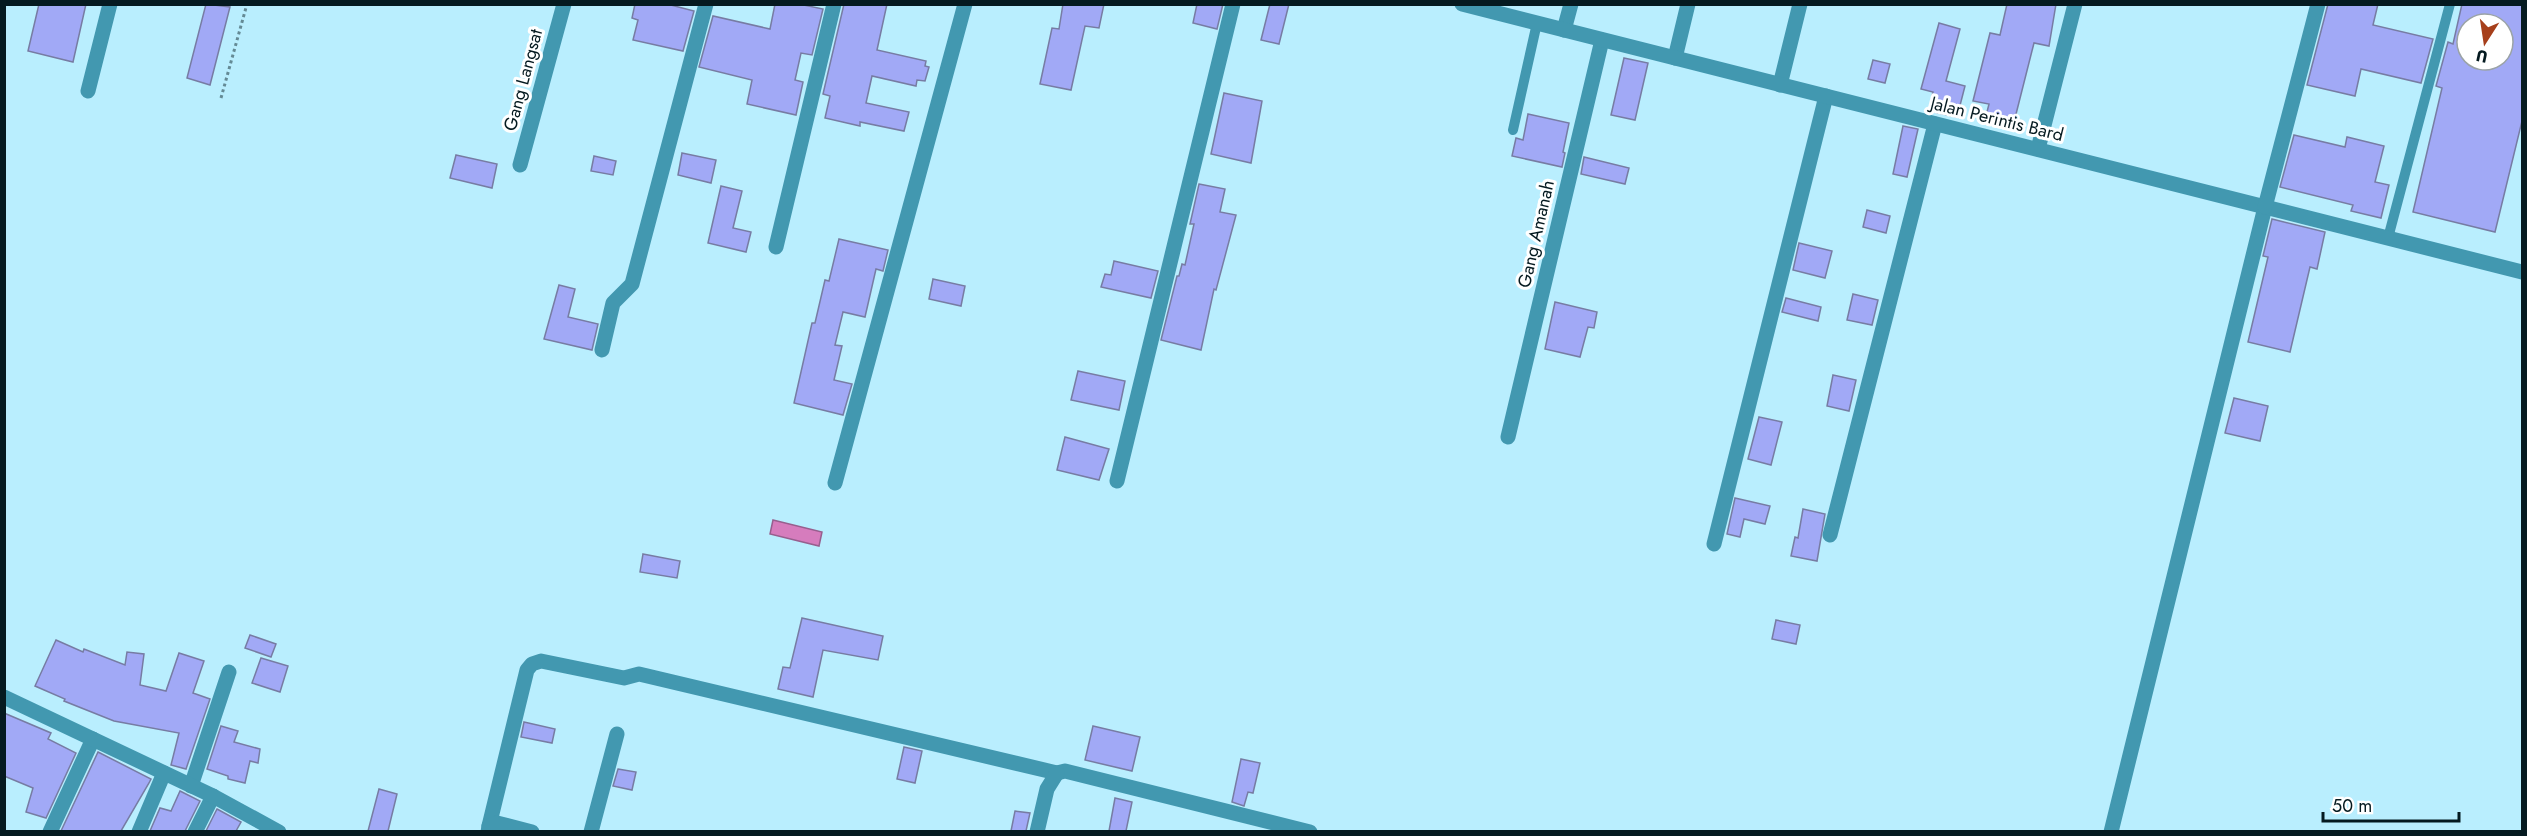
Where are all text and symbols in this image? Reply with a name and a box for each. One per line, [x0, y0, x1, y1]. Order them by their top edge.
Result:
north arrow [2455, 12, 2515, 72]
street label: Gang Langsat [497, 26, 549, 134]
text: U [2474, 44, 2490, 69]
street label: Jalan Perintis Bard [1926, 89, 2066, 148]
street label: Gang Amanah [1511, 178, 1561, 290]
scale bar [2323, 785, 2460, 823]
text: 50 m [2332, 793, 2372, 819]

